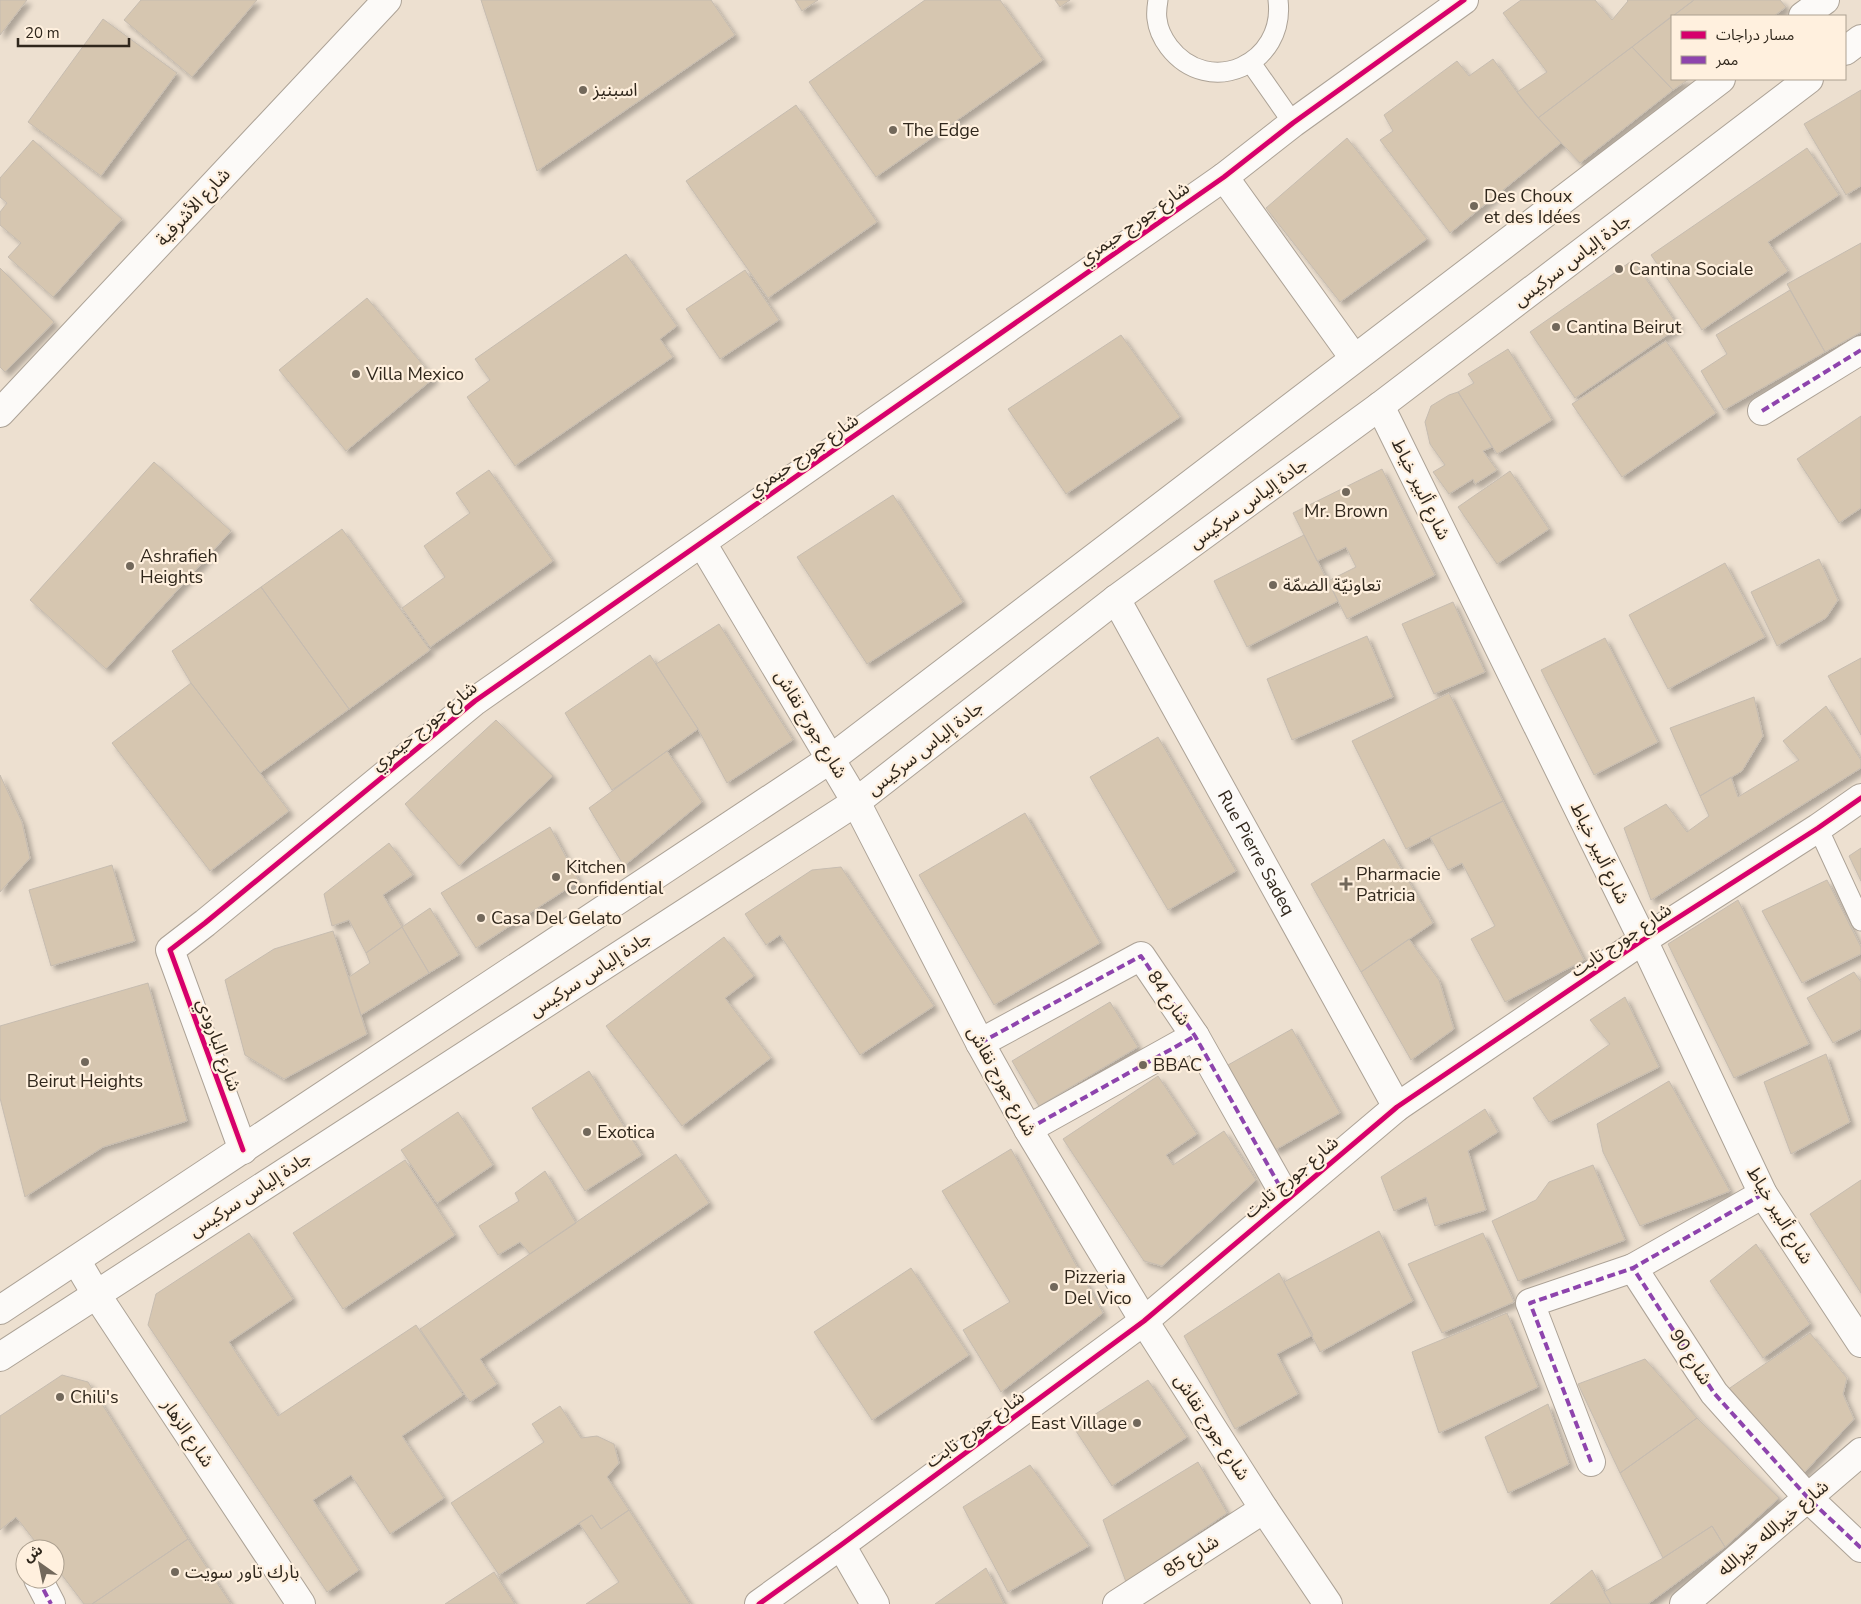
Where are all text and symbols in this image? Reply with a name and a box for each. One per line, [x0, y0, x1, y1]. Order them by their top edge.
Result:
scale bar [18, 15, 129, 47]
legend [1671, 15, 1846, 80]
text: 20 m [25, 23, 60, 43]
text: مسار دراجات [1716, 25, 1794, 45]
text: ممر [1715, 50, 1739, 70]
place label: اسبنيز [592, 78, 638, 102]
marker: اسبنيز [577, 84, 589, 96]
place label: The Edge [903, 118, 979, 142]
marker: The Edge [887, 124, 899, 136]
street label: شارع الأشرفية [151, 163, 237, 253]
street label: شارع جورج حيمري [1074, 176, 1195, 272]
place label: Des Choux et des Idées [1484, 184, 1581, 229]
marker: Des Choux et des Idées [1468, 200, 1480, 212]
street label: جادة إلياس سركيس [1508, 208, 1636, 312]
place label: Cantina Sociale [1629, 257, 1753, 281]
marker: Cantina Sociale [1613, 263, 1625, 275]
place label: Cantina Beirut [1566, 315, 1682, 339]
marker: Cantina Beirut [1550, 321, 1562, 333]
place label: Villa Mexico [365, 362, 464, 386]
marker: Villa Mexico [350, 368, 362, 380]
street label: شارع جورج حيمري [743, 408, 864, 504]
street label: شارع ألبير خياط [1384, 434, 1456, 545]
street label: جادة إلياس سركيس [1184, 452, 1312, 554]
marker: Mr. Brown [1340, 486, 1352, 498]
place label: Mr. Brown [1304, 499, 1388, 523]
place label: Ashrafieh Heights [140, 544, 218, 589]
marker: Ashrafieh Heights [124, 560, 136, 572]
place label: تعاونيّة الضمّة [1283, 573, 1381, 597]
marker: تعاونيّة الضمّة [1267, 579, 1279, 591]
street label: شارع جورج نقاش [768, 665, 853, 784]
street label: شارع جورج حيمري [366, 676, 483, 778]
street label: جادة إلياس سركيس [862, 695, 988, 801]
street label: Rue Pierre Sadeq [1212, 786, 1301, 920]
street label: شارع ألبير خياط [1563, 798, 1635, 909]
place label: Kitchen Confidential [566, 855, 664, 900]
place label: Pharmacie Patricia [1356, 862, 1441, 907]
marker: Kitchen Confidential [550, 871, 562, 883]
marker: Pharmacie Patricia [1340, 878, 1352, 890]
street label: شارع جورج تابت [1566, 897, 1677, 984]
place label: Casa Del Gelato [491, 906, 622, 930]
marker: Casa Del Gelato [475, 912, 487, 924]
street label: جادة إلياس سركيس [524, 926, 656, 1022]
street label: شارع 84 [1140, 966, 1196, 1031]
street label: شارع البارودي [189, 995, 247, 1095]
street label: شارع جورج نقاش [960, 1022, 1042, 1141]
place label: BBAC [1153, 1053, 1202, 1077]
marker: Beirut Heights [79, 1056, 91, 1068]
marker: BBAC [1137, 1059, 1149, 1071]
place label: Beirut Heights [27, 1069, 143, 1093]
place label: Exotica [597, 1120, 655, 1144]
marker: Exotica [581, 1126, 593, 1138]
street label: شارع جورج تابت [1239, 1130, 1345, 1225]
street label: جادة إلياس سركيس [184, 1146, 316, 1242]
street label: شارع ألبير خياط [1740, 1162, 1819, 1269]
place label: Pizzeria Del Vico [1064, 1265, 1132, 1310]
marker: Pizzeria Del Vico [1048, 1281, 1060, 1293]
street label: شارع 90 [1663, 1325, 1718, 1390]
street label: شارع جورج نقاش [1167, 1369, 1255, 1486]
place label: Chili's [70, 1385, 119, 1409]
street label: شارع جورج تابت [921, 1385, 1030, 1475]
marker: Chili's [54, 1391, 66, 1403]
street label: شارع الزهار [154, 1393, 220, 1473]
place label: East Village [1031, 1411, 1127, 1435]
marker: East Village [1131, 1417, 1143, 1429]
street label: شارع خيرالله خيرالله [1712, 1474, 1835, 1583]
street label: شارع 85 [1159, 1529, 1224, 1584]
north arrow [15, 1539, 65, 1589]
text: ش [20, 1540, 46, 1567]
place label: بارك تاور سويت [185, 1560, 299, 1584]
marker: بارك تاور سويت [169, 1566, 181, 1578]

